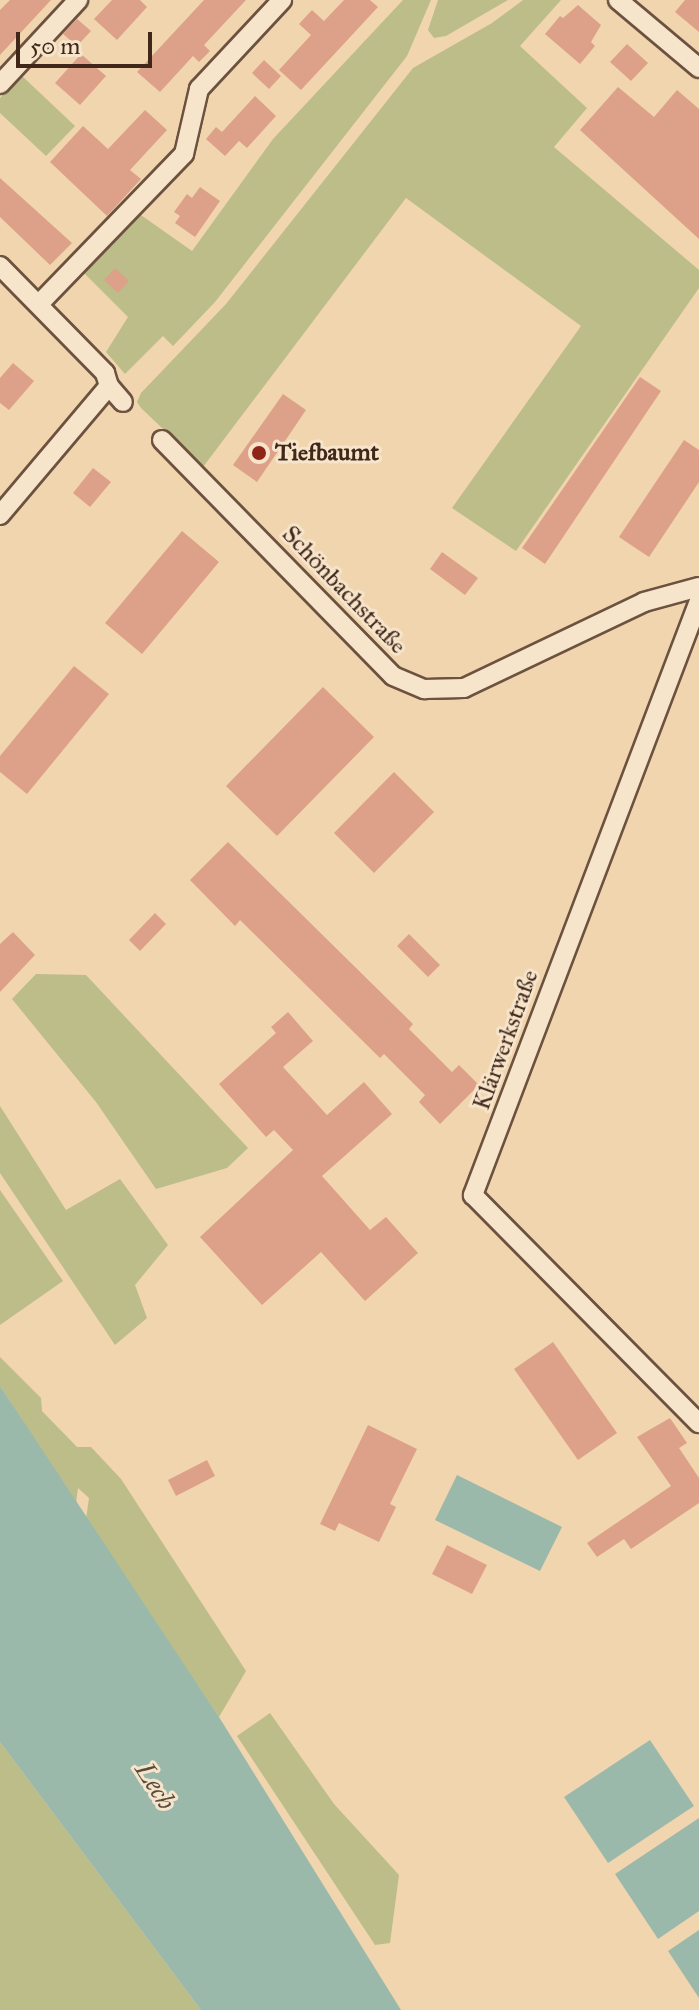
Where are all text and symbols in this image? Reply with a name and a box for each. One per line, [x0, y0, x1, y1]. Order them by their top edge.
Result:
scale bar [20, 16, 156, 66]
text: 50 m [30, 31, 80, 61]
place label: Tiefbaumt [275, 439, 379, 467]
marker: Tiefbaumt [250, 444, 268, 462]
street label: Schönbachstraße [276, 520, 412, 660]
street label: Klärwerkstraße [467, 966, 545, 1114]
water label: Lech [128, 1756, 182, 1816]

